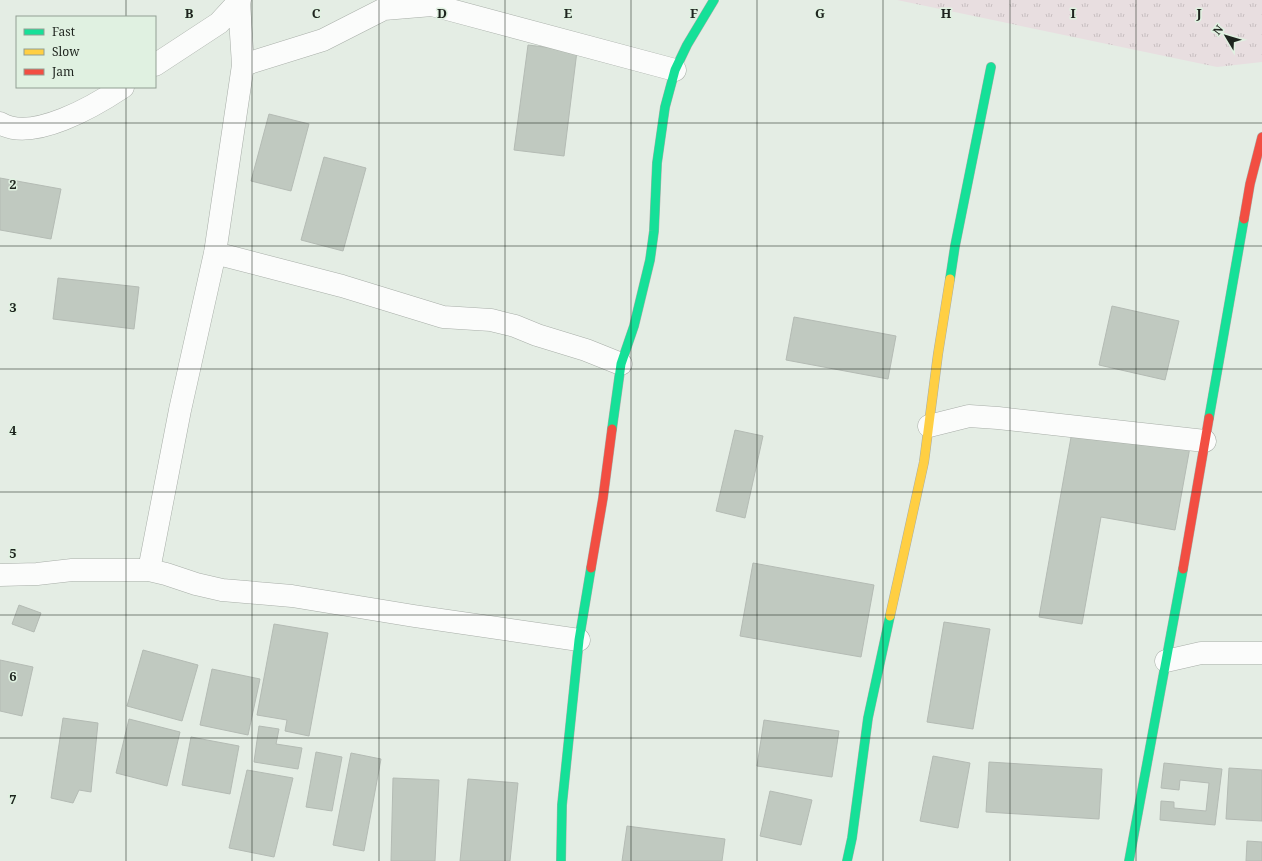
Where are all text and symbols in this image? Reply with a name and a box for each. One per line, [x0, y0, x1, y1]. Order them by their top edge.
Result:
text: B [185, 4, 194, 22]
text: C [312, 4, 321, 22]
text: D [437, 4, 447, 22]
text: E [564, 4, 573, 22]
text: F [690, 4, 698, 22]
text: G [815, 4, 825, 22]
text: H [941, 4, 952, 22]
text: I [1070, 4, 1076, 22]
text: J [1195, 4, 1202, 22]
legend [16, 16, 156, 88]
north arrow [1206, 16, 1246, 56]
text: N [1209, 21, 1227, 38]
text: Fast [52, 23, 75, 40]
text: Slow [52, 43, 80, 60]
text: Jam [51, 63, 74, 80]
text: 2 [9, 175, 17, 193]
text: 3 [9, 298, 17, 316]
text: 4 [9, 421, 17, 439]
text: 5 [9, 544, 17, 562]
text: 6 [9, 667, 17, 685]
text: 7 [9, 790, 17, 808]

